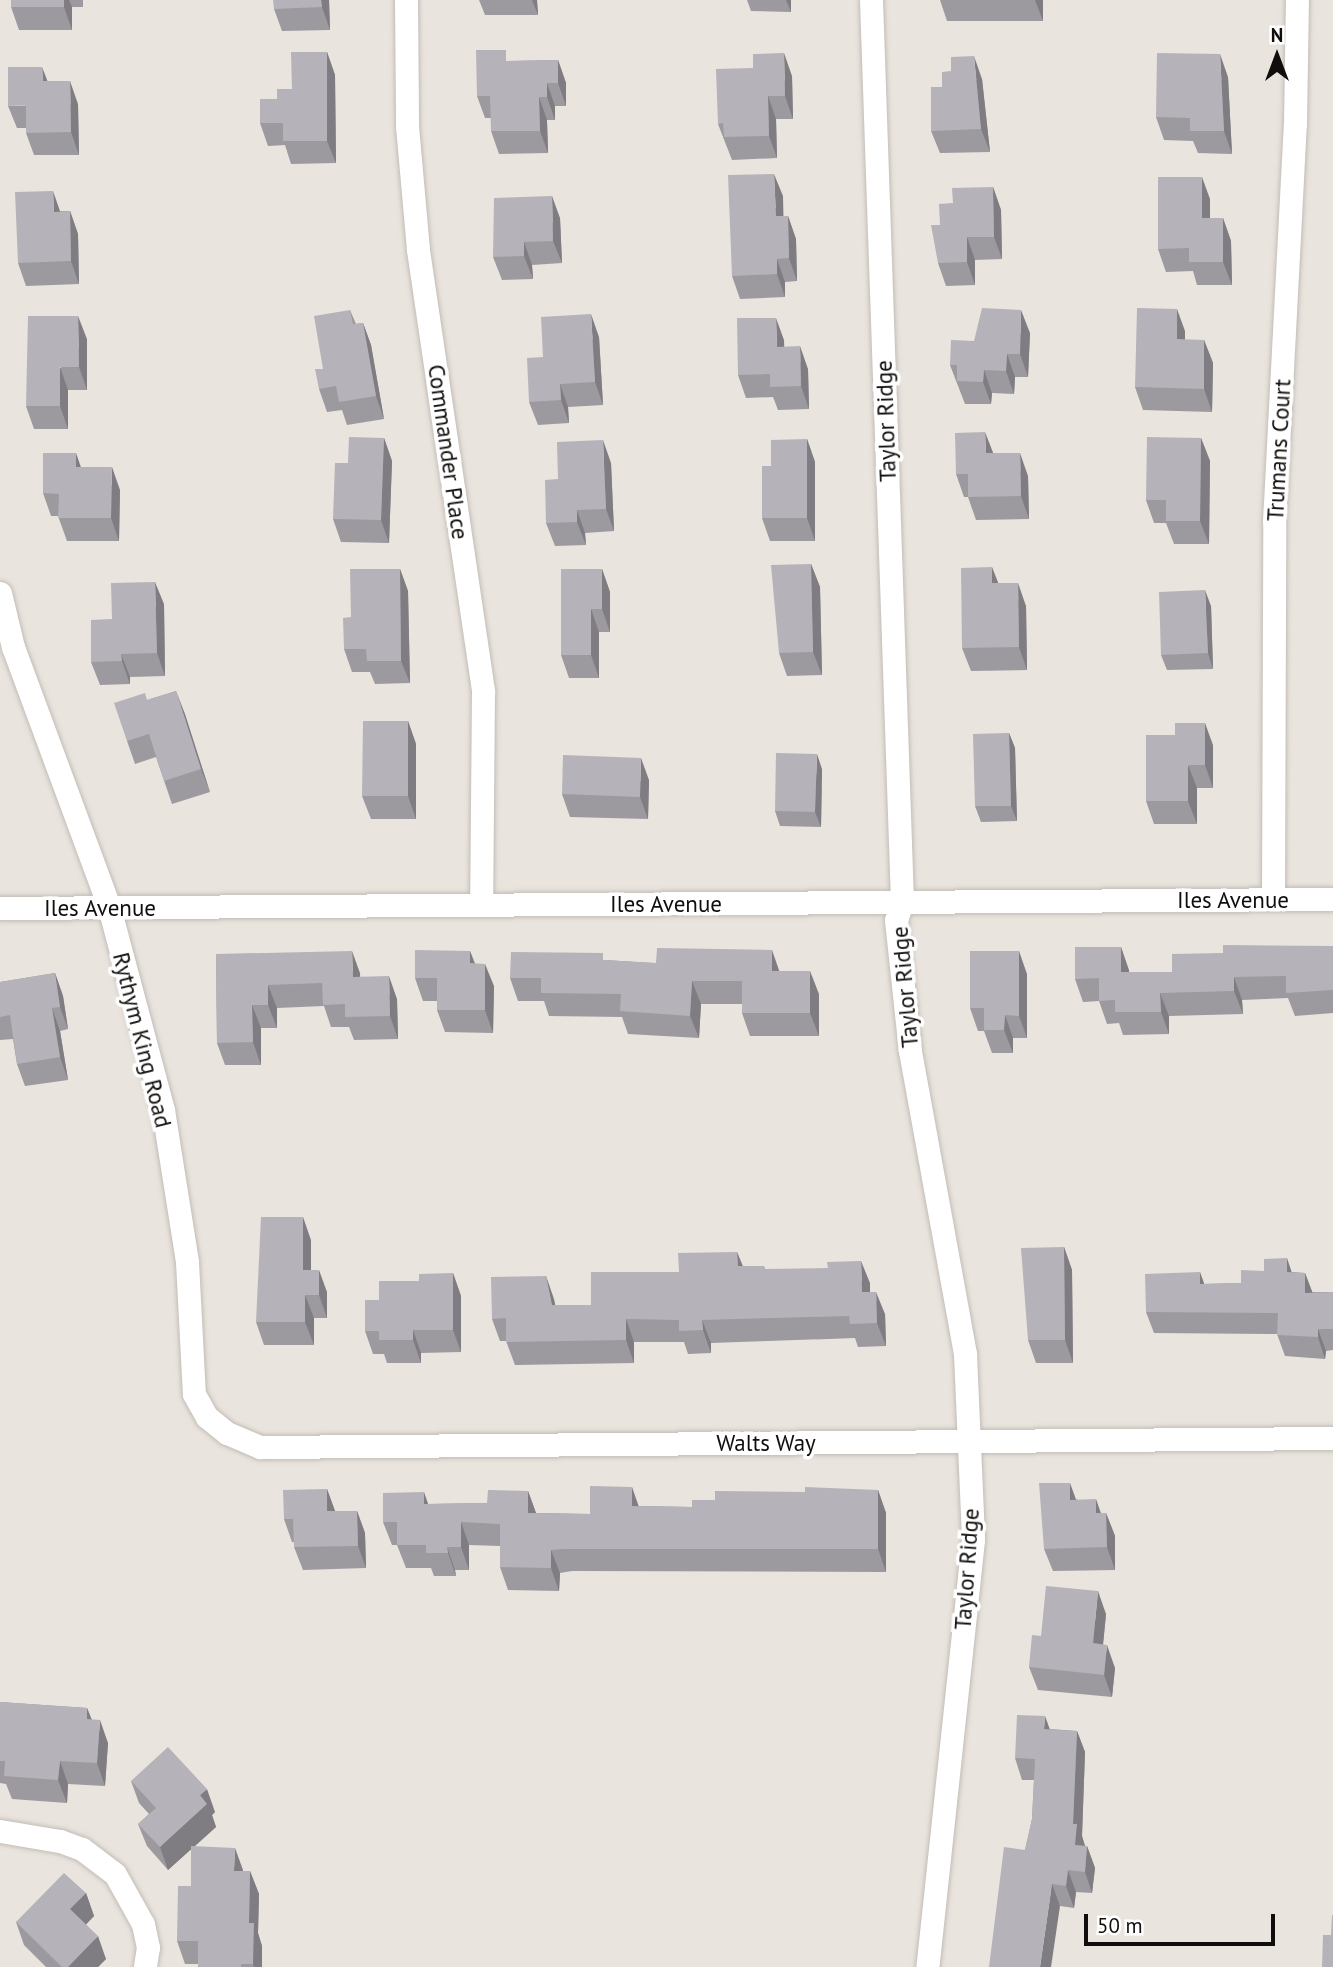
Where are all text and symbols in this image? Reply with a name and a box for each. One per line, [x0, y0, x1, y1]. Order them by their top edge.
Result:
north arrow [1242, 21, 1312, 91]
text: N [1271, 23, 1283, 47]
street label: Taylor Ridge [870, 360, 902, 482]
street label: Commander Place [422, 363, 474, 541]
street label: Trumans Court [1261, 378, 1297, 522]
street label: Iles Avenue [1177, 886, 1289, 914]
street label: Iles Avenue [610, 890, 722, 918]
street label: Iles Avenue [44, 894, 156, 922]
street label: Taylor Ridge [886, 925, 924, 1049]
street label: Rythym King Road [107, 950, 177, 1130]
street label: Walts Way [716, 1429, 816, 1457]
street label: Taylor Ridge [949, 1507, 985, 1631]
scale bar [1088, 1900, 1279, 1944]
text: 50 m [1097, 1912, 1143, 1939]

